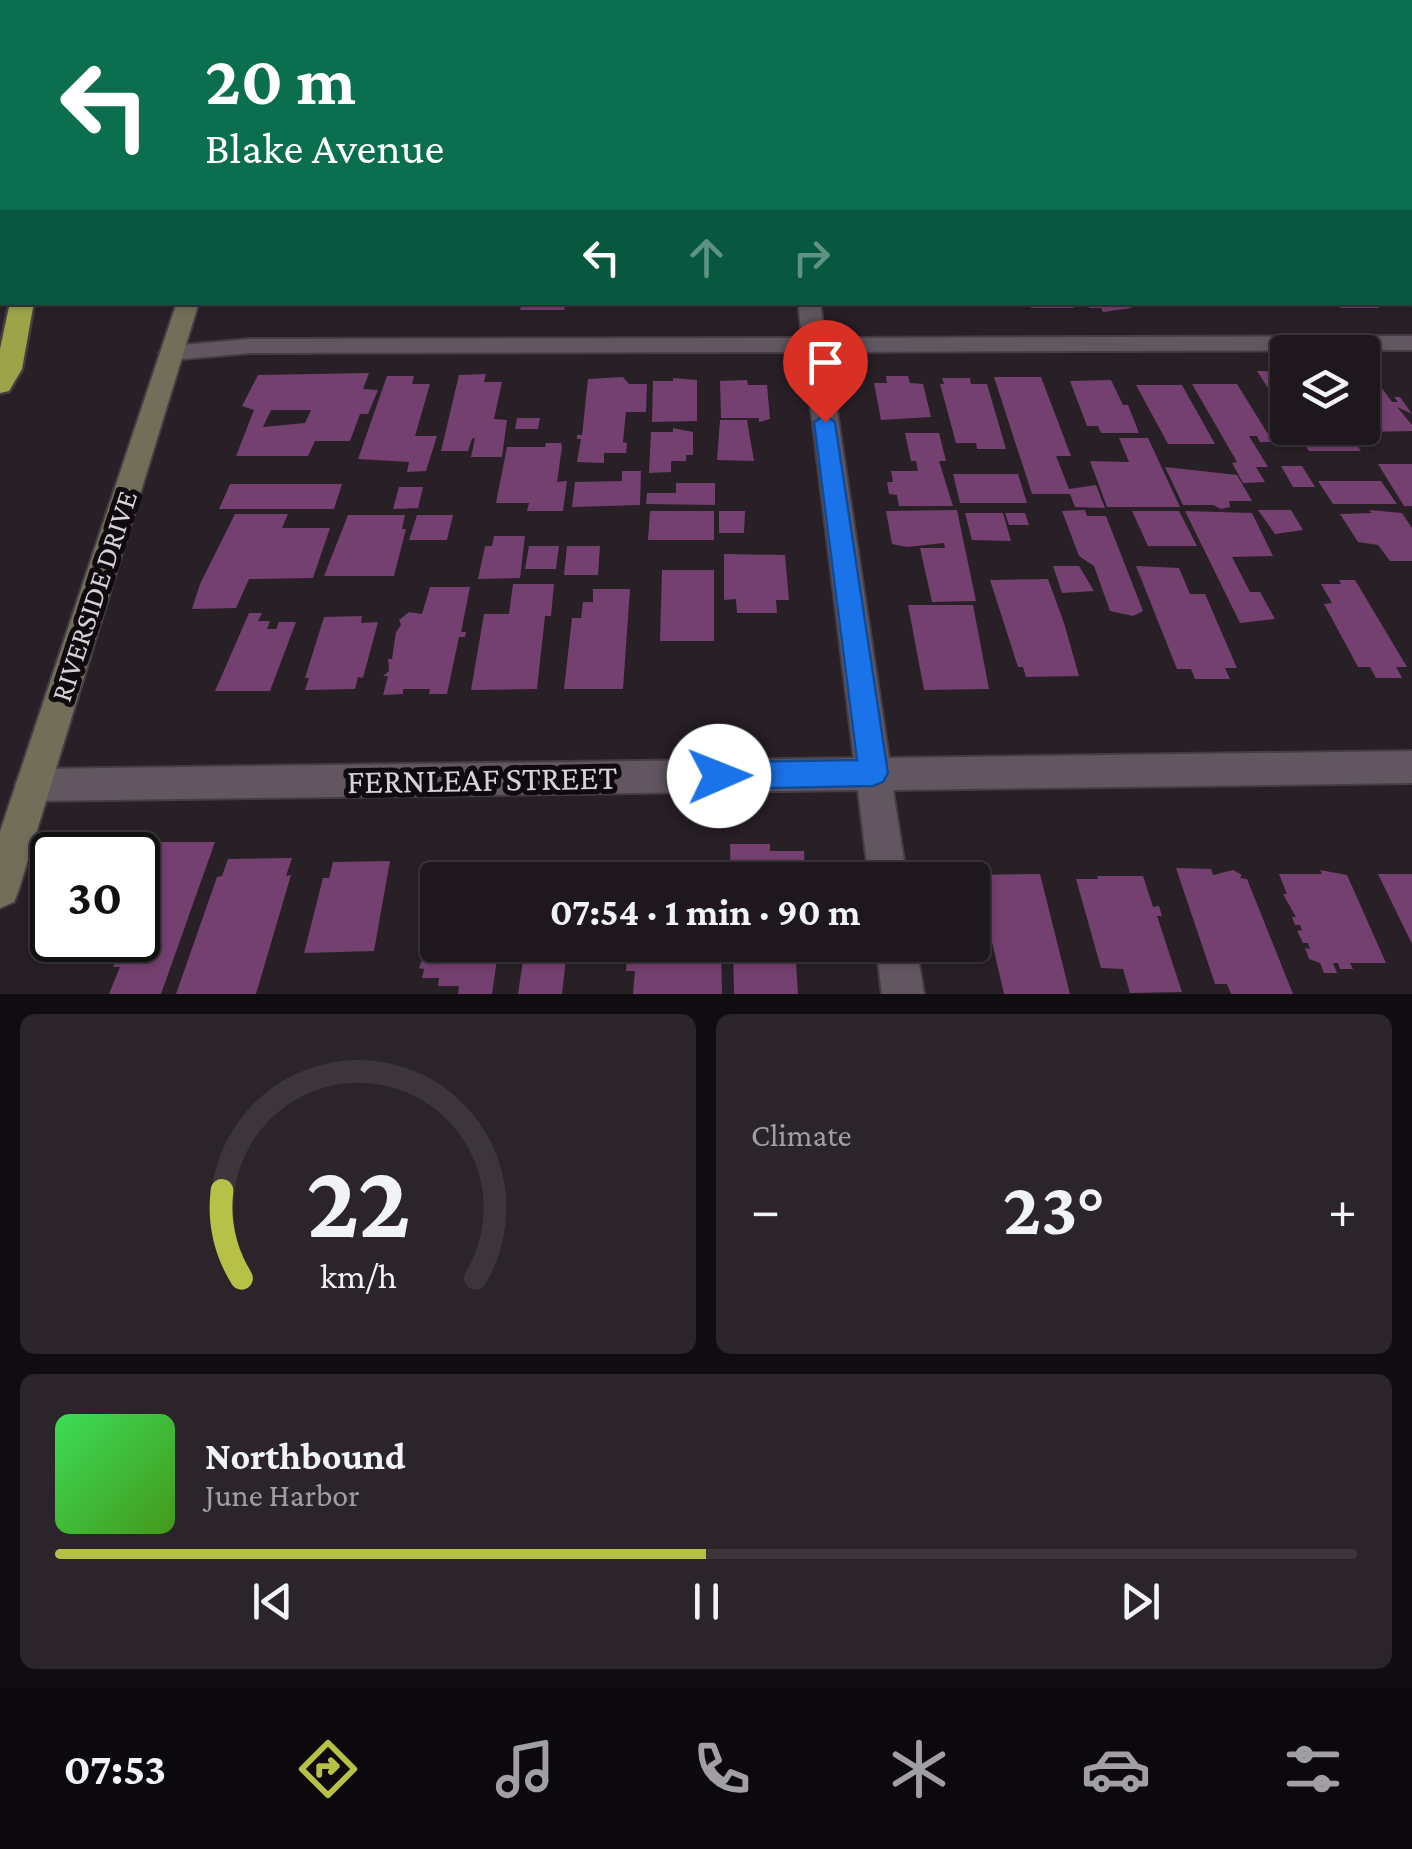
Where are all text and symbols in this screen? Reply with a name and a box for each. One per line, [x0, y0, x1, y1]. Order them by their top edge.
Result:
icon: left [40, 40, 170, 170]
text: 20 m [205, 41, 356, 119]
text: Blake Avenue [205, 123, 444, 173]
icon: left [574, 230, 629, 285]
icon: ahead [679, 230, 734, 285]
icon: right [784, 230, 839, 285]
pin [783, 320, 868, 423]
icon: arrive [798, 335, 853, 390]
map controls [1270, 335, 1380, 445]
button: layers [1270, 335, 1380, 445]
street label: RIVERSIDE DRIVE [44, 486, 143, 705]
position arrow [667, 724, 771, 828]
street label: FERNLEAF STREET [346, 758, 618, 801]
speed limit sign: 30 [30, 832, 160, 962]
text: 07:54 · 1 min · 90 m [550, 891, 860, 933]
text: Climate [751, 1117, 852, 1153]
text: 22 [306, 1143, 410, 1258]
text: 23° [1003, 1167, 1105, 1250]
text: − [751, 1179, 780, 1240]
text: + [1328, 1179, 1357, 1240]
text: km/h [319, 1256, 397, 1296]
text: Northbound [205, 1435, 406, 1477]
text: June Harbor [205, 1477, 360, 1513]
icon: previous [245, 1574, 300, 1629]
icon: pause [679, 1574, 734, 1629]
icon: next [1113, 1574, 1168, 1629]
icon: directions [293, 1734, 363, 1804]
icon: music [490, 1734, 560, 1804]
icon: phone [687, 1734, 757, 1804]
icon: climate [884, 1734, 954, 1804]
icon: car [1081, 1734, 1151, 1804]
icon: filters [1278, 1734, 1348, 1804]
text: 07:53 [64, 1744, 166, 1794]

